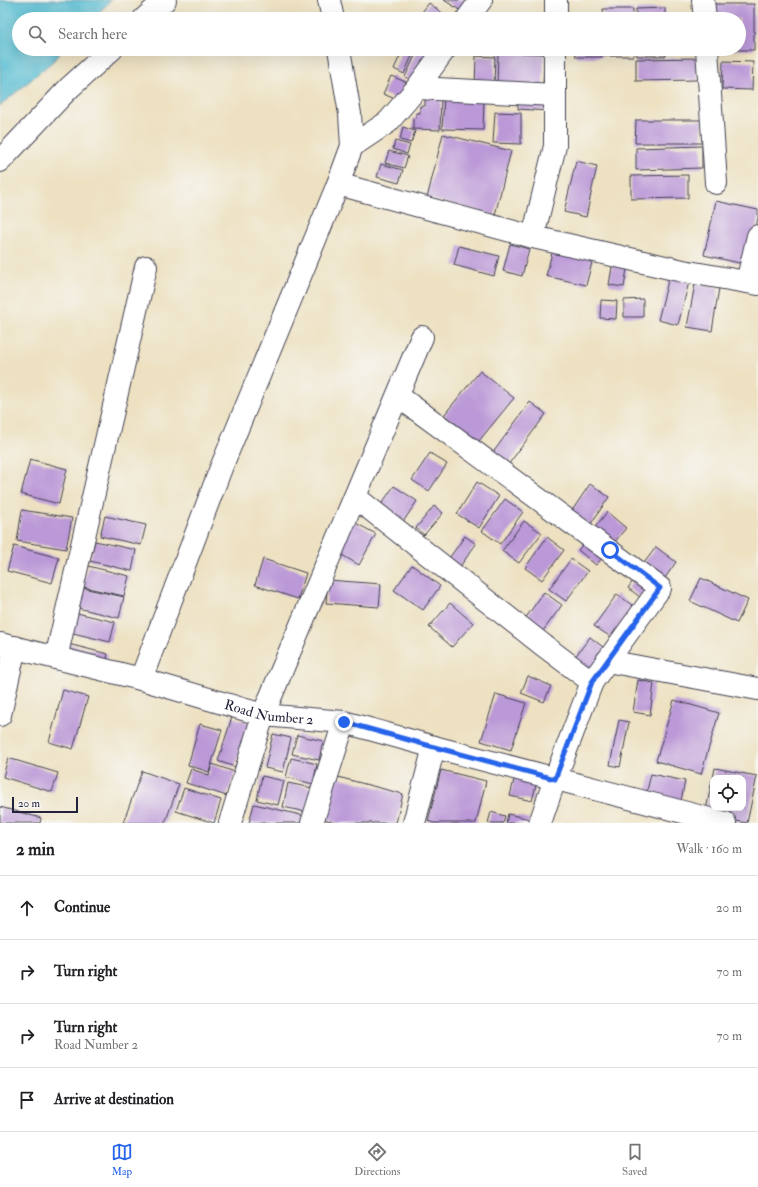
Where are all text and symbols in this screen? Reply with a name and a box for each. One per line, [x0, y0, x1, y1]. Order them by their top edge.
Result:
search box [12, 12, 746, 56]
icon: search [26, 23, 48, 45]
text: Search here [58, 25, 127, 44]
route start [601, 541, 619, 559]
street label: Road Number 2 [222, 696, 314, 728]
route end [335, 713, 353, 731]
map controls [710, 775, 746, 811]
button: locate [710, 775, 746, 811]
scale bar [12, 795, 78, 814]
text: 20 m [18, 797, 40, 810]
text: 2 min [16, 839, 55, 860]
text: Walk · 160 m [676, 841, 742, 857]
icon: ahead [16, 897, 38, 919]
text: Continue [54, 898, 110, 917]
text: 20 m [716, 900, 742, 916]
icon: right [16, 961, 38, 983]
text: Turn right [54, 962, 117, 981]
text: 70 m [717, 964, 742, 980]
text: Turn right [54, 1018, 117, 1037]
icon: right [16, 1025, 38, 1047]
text: 70 m [717, 1028, 742, 1044]
text: Road Number 2 [54, 1037, 138, 1053]
icon: arrive [16, 1089, 38, 1111]
text: Arrive at destination [54, 1090, 174, 1109]
tab: Map [111, 1141, 133, 1178]
tab: Directions [354, 1141, 401, 1178]
tab: Saved [622, 1141, 647, 1178]

